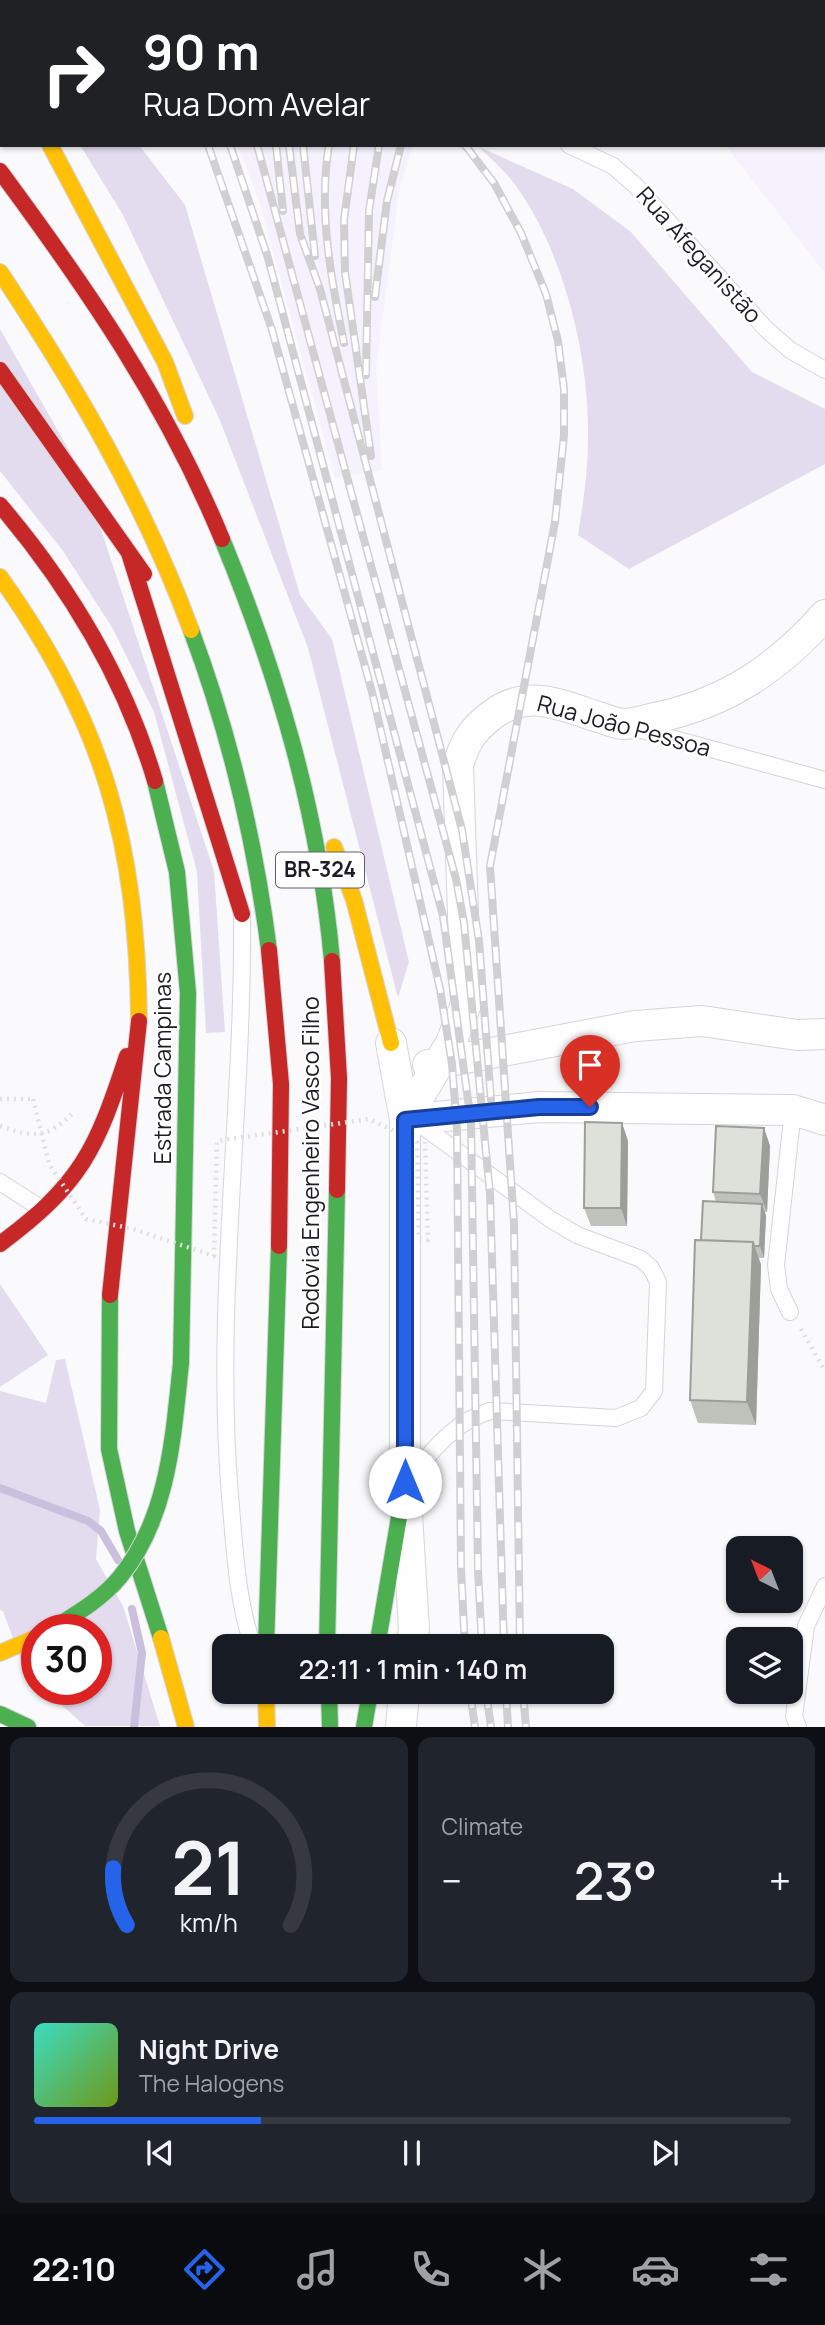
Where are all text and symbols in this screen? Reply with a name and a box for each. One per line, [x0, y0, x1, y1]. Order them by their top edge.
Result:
text: 90 m [143, 18, 260, 85]
icon: right [28, 28, 119, 119]
text: Rua Dom Avelar [143, 82, 370, 126]
street label: Rua Afeganistão [630, 179, 770, 330]
street label: Rua João Pessoa [534, 686, 715, 764]
road number: BR-324 [276, 852, 364, 888]
street label: Estrada Campinas [146, 972, 178, 1164]
street label: Rodovia Engenheiro Vasco Filho [294, 996, 326, 1330]
pin [560, 1035, 620, 1107]
icon: arrive [571, 1046, 609, 1084]
position arrow [368, 1445, 442, 1519]
north arrow [726, 1536, 803, 1614]
map controls [726, 1536, 803, 1704]
speed limit sign: 30 [21, 1614, 112, 1705]
button: layers [726, 1627, 803, 1704]
text: 22:11 · 1 min · 140 m [299, 1651, 527, 1687]
text: Climate [442, 1810, 523, 1842]
text: 21 [171, 1818, 246, 1918]
text: 23° [574, 1845, 657, 1916]
text: − [442, 1854, 462, 1906]
text: + [769, 1854, 791, 1906]
text: km/h [180, 1905, 238, 1940]
text: Night Drive [139, 2031, 279, 2067]
text: The Halogens [139, 2067, 284, 2099]
icon: previous [141, 2134, 179, 2172]
icon: pause [393, 2134, 431, 2172]
icon: next [646, 2134, 684, 2172]
icon: directions [180, 2245, 229, 2294]
icon: music [293, 2245, 342, 2294]
icon: phone [406, 2245, 455, 2294]
icon: climate [518, 2245, 567, 2294]
icon: car [631, 2245, 680, 2294]
icon: filters [744, 2245, 793, 2294]
text: 22:10 [32, 2247, 116, 2291]

